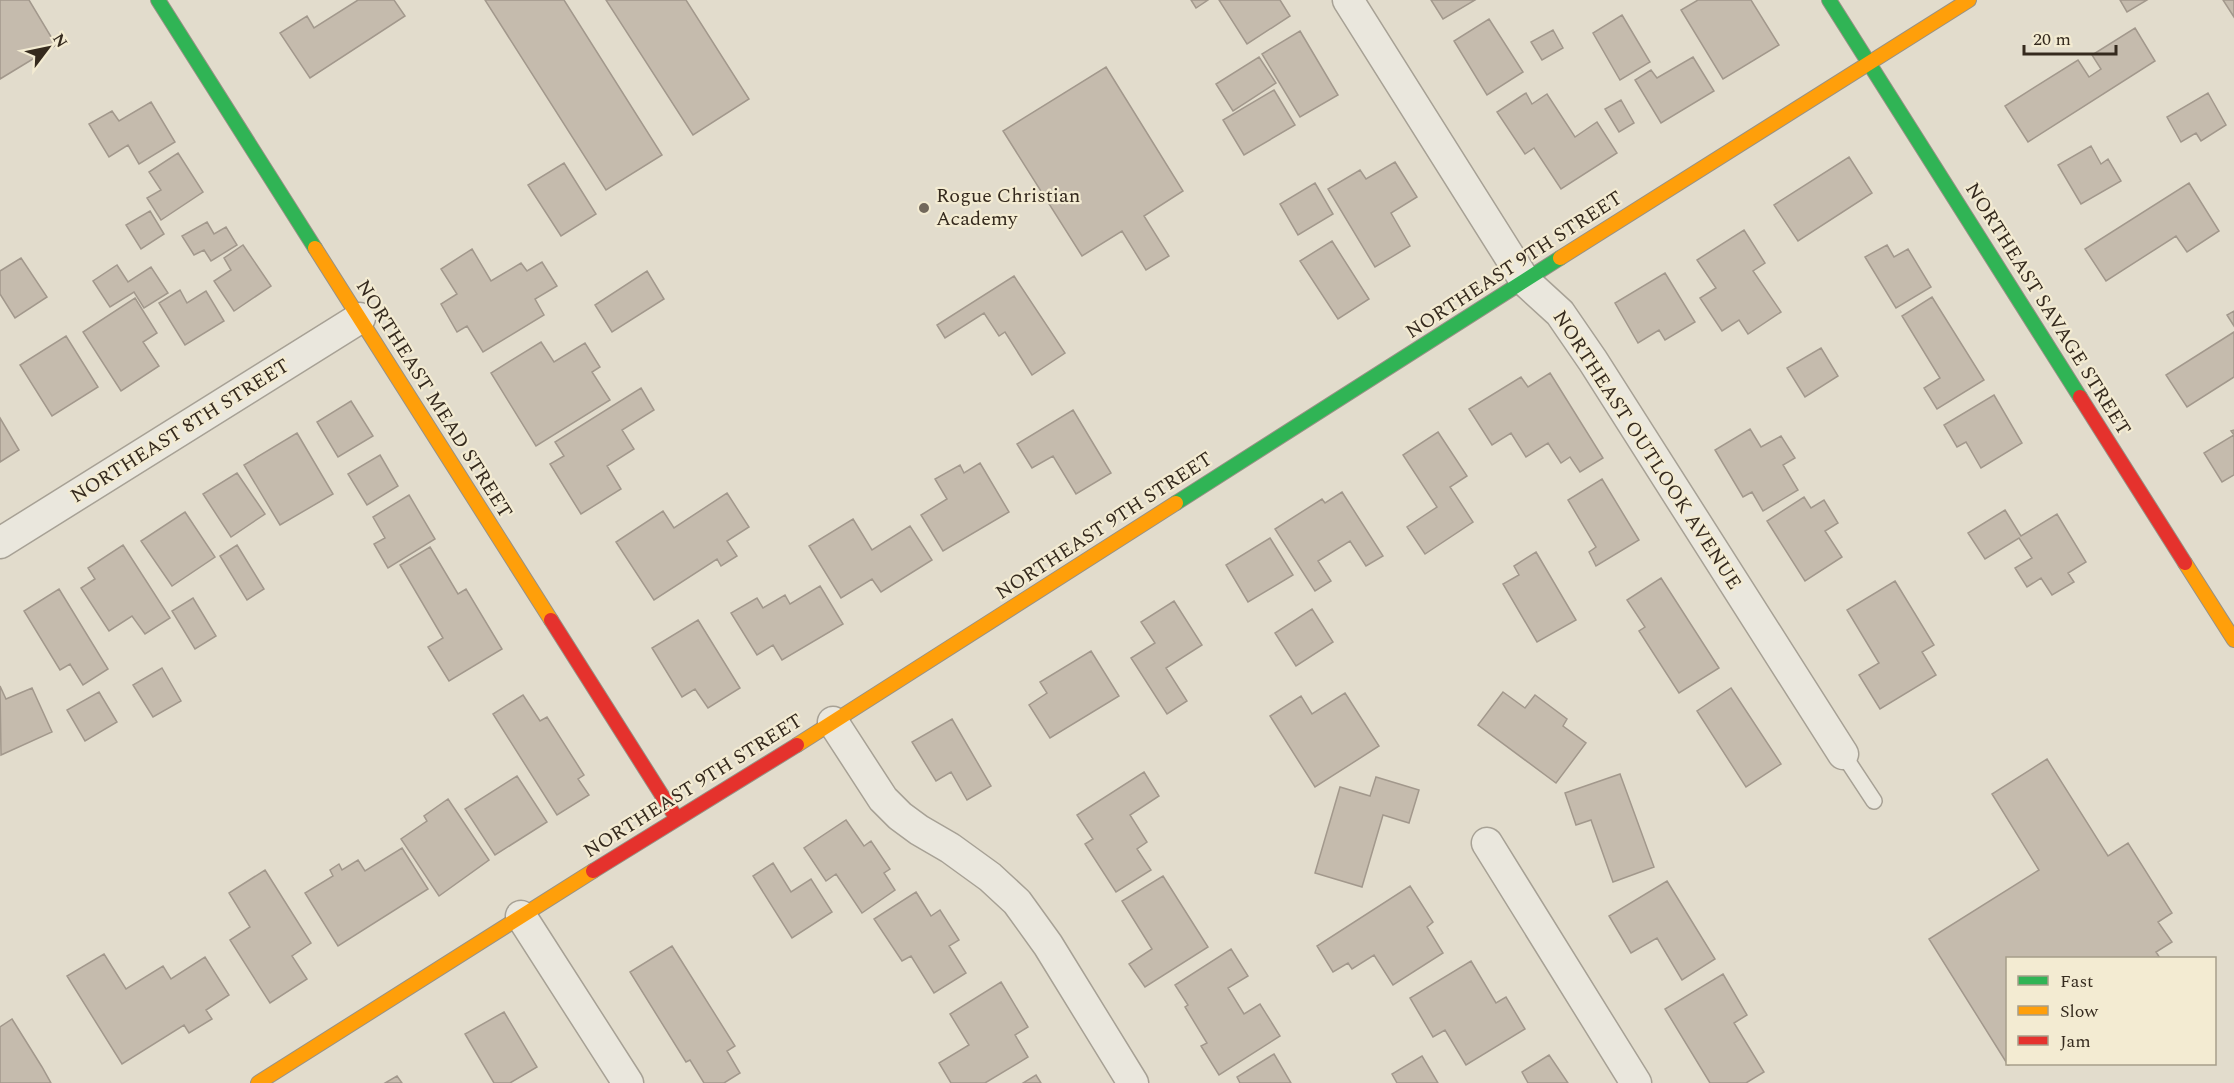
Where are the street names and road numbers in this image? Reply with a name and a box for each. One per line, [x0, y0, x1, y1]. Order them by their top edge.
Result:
street label: NORTHEAST SAVAGE STREET [1957, 177, 2139, 441]
street label: NORTHEAST 9TH STREET [1400, 183, 1628, 347]
street label: NORTHEAST MEAD STREET [348, 274, 520, 524]
street label: NORTHEAST OUTLOOK AVENUE [1545, 304, 1749, 596]
street label: NORTHEAST 8TH STREET [65, 351, 295, 511]
street label: NORTHEAST 9TH STREET [990, 444, 1218, 608]
street label: NORTHEAST 9TH STREET [578, 706, 808, 866]

